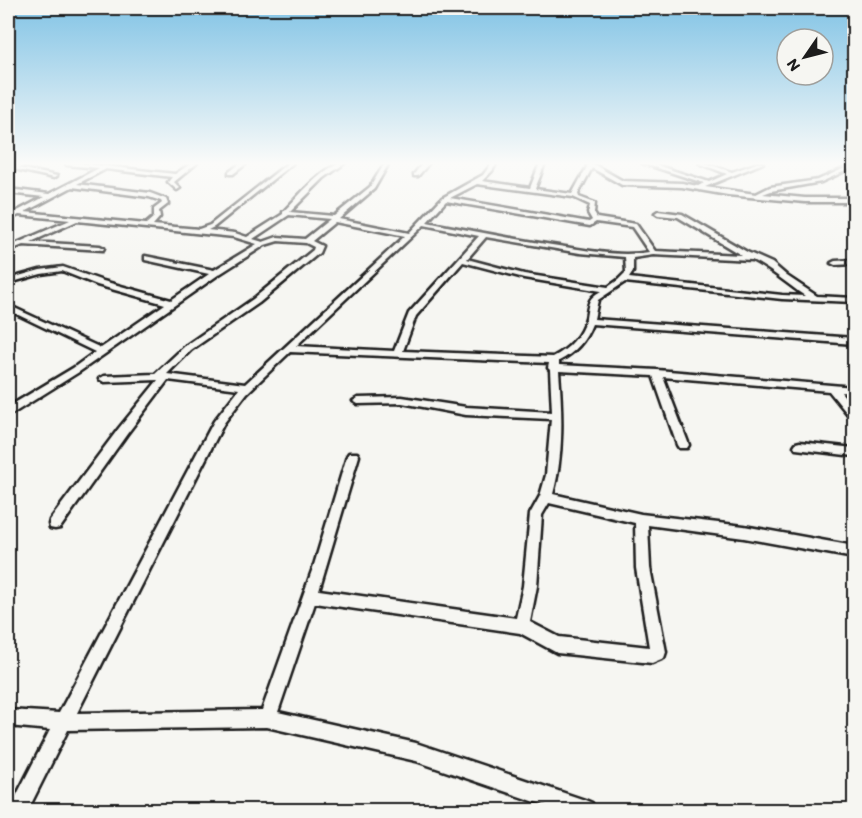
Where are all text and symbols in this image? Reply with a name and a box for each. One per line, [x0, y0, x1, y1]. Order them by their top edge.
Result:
north arrow [775, 27, 835, 87]
text: N [782, 55, 804, 75]

